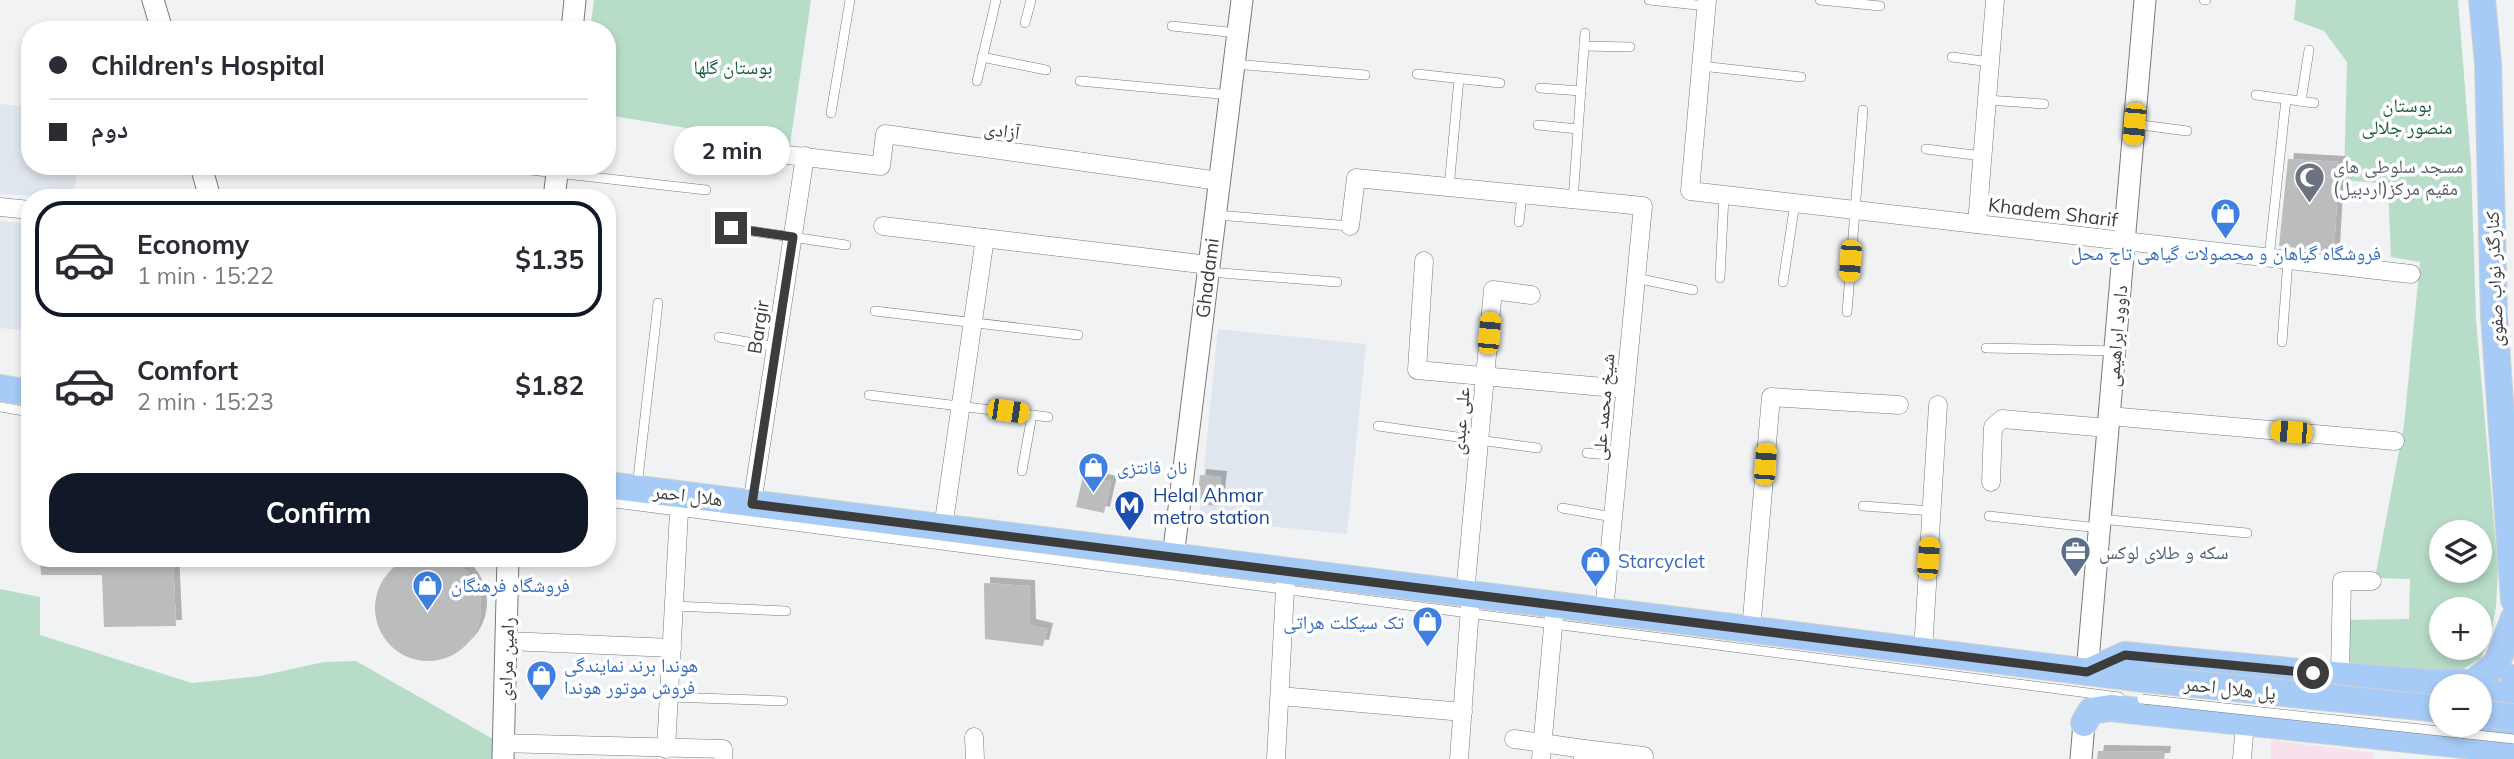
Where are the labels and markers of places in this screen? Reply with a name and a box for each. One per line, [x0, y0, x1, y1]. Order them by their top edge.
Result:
place label: مسجد سلوطی های مقیم مرکز(اردبیل) [2333, 154, 2464, 201]
mosque icon: مسجد سلوطی های مقیم مرکز(اردبیل) [2293, 160, 2327, 204]
shop icon: فروشگاه گیاهان و محصولات گیاهی تاج محل [2209, 197, 2243, 241]
place label: فروشگاه گیاهان و محصولات گیاهی تاج محل [2071, 241, 2381, 265]
shop icon: نان فانتزی [1077, 450, 1111, 494]
place label: نان فانتزی [1117, 455, 1187, 479]
place label: Helal Ahmar metro station [1153, 483, 1270, 529]
metro station icon: Helal Ahmar metro station [1113, 489, 1147, 533]
office icon: سکه و طلای لوکس [2059, 535, 2093, 579]
place label: سکه و طلای لوکس [2099, 540, 2229, 564]
shop icon: Starcyclet [1578, 544, 1612, 588]
place label: Starcyclet [1618, 549, 1705, 573]
shop icon: فروشگاه فرهنگان [411, 568, 445, 612]
place label: فروشگاه فرهنگان [451, 573, 570, 597]
shop icon: تک سیکلت هراتی [1410, 605, 1444, 649]
place label: تک سیکلت هراتی [1283, 610, 1404, 634]
place label: هوندا برند نمایندگی فروش موتور هوندا [564, 653, 698, 699]
shop icon: هوندا برند نمایندگی فروش موتور هوندا [524, 659, 558, 703]

